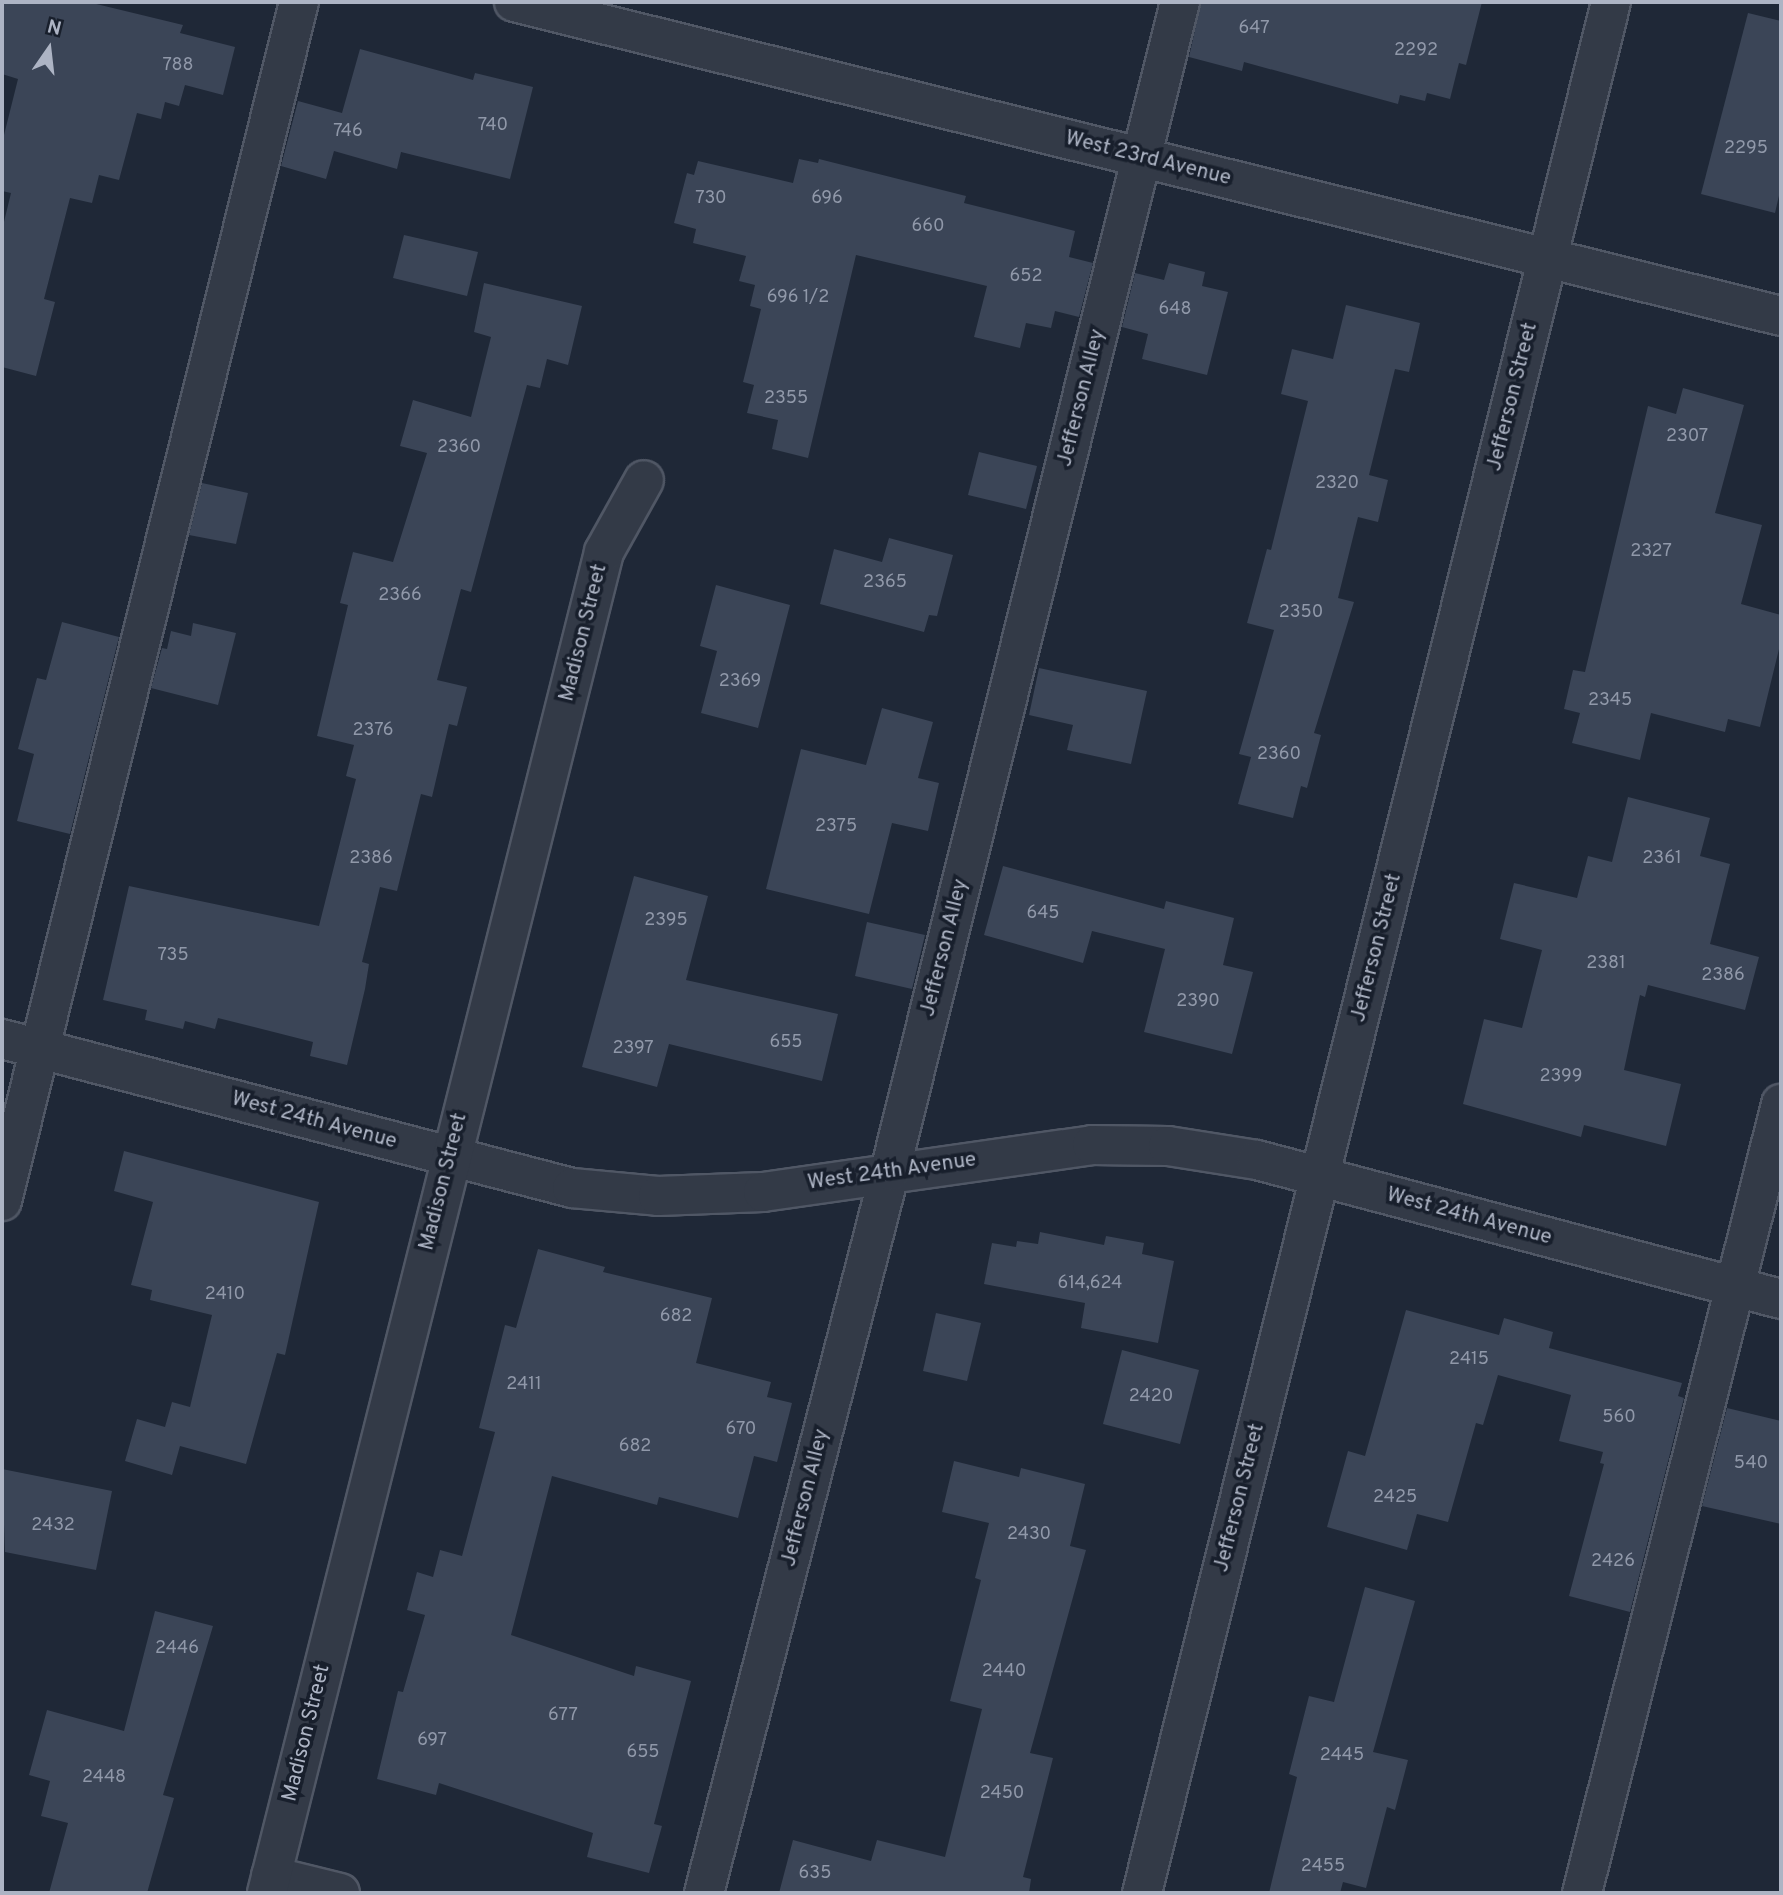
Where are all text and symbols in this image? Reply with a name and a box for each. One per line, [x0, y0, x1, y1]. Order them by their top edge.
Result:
north arrow [14, 14, 84, 84]
text: N [45, 15, 64, 42]
house number: 647 [1238, 18, 1270, 40]
house number: 2292 [1394, 40, 1438, 62]
house number: 788 [163, 55, 193, 77]
house number: 740 [478, 115, 508, 137]
house number: 746 [333, 121, 363, 143]
street label: West 23rd Avenue [1062, 126, 1234, 192]
house number: 2295 [1724, 138, 1768, 160]
house number: 730 [695, 188, 727, 210]
house number: 696 [811, 188, 843, 210]
house number: 660 [911, 216, 945, 238]
house number: 652 [1010, 266, 1042, 288]
house number: 696 1/2 [767, 287, 829, 309]
house number: 648 [1159, 299, 1191, 321]
street label: Jefferson Street [1482, 320, 1544, 474]
street label: Jefferson Alley [1053, 326, 1111, 470]
house number: 2355 [764, 388, 808, 410]
house number: 2307 [1666, 426, 1708, 448]
house number: 2360 [437, 437, 481, 459]
house number: 2320 [1315, 473, 1359, 495]
house number: 2327 [1630, 541, 1672, 563]
street label: Madison Street [555, 562, 613, 704]
house number: 2365 [863, 572, 907, 594]
house number: 2366 [378, 585, 422, 607]
house number: 2350 [1279, 602, 1323, 624]
house number: 2369 [719, 671, 761, 693]
house number: 2345 [1588, 690, 1632, 712]
house number: 2376 [353, 720, 393, 742]
house number: 2360 [1257, 744, 1301, 766]
house number: 2375 [815, 816, 857, 838]
house number: 2386 [349, 848, 393, 870]
house number: 2361 [1642, 848, 1682, 870]
street label: Jefferson Street [1346, 871, 1408, 1025]
street label: Jefferson Alley [916, 876, 974, 1020]
house number: 645 [1026, 903, 1060, 925]
house number: 2395 [644, 910, 688, 932]
house number: 735 [157, 945, 189, 967]
house number: 2381 [1586, 953, 1626, 975]
house number: 2386 [1701, 965, 1745, 987]
house number: 2390 [1176, 991, 1220, 1013]
house number: 655 [769, 1032, 803, 1054]
house number: 2397 [612, 1038, 654, 1060]
house number: 2399 [1540, 1066, 1582, 1088]
street label: West 24th Avenue [228, 1087, 400, 1155]
street label: Madison Street [415, 1111, 473, 1253]
street label: West 24th Avenue [806, 1148, 978, 1196]
street label: West 24th Avenue [1383, 1183, 1555, 1251]
house number: 614,624 [1057, 1273, 1123, 1295]
house number: 2410 [205, 1284, 245, 1306]
house number: 682 [660, 1306, 692, 1328]
house number: 2415 [1449, 1349, 1489, 1371]
house number: 2411 [506, 1374, 542, 1396]
house number: 2420 [1129, 1386, 1173, 1408]
house number: 560 [1602, 1407, 1636, 1429]
house number: 670 [726, 1419, 756, 1441]
street label: Jefferson Street [1209, 1421, 1271, 1575]
street label: Jefferson Alley [777, 1426, 835, 1570]
house number: 682 [619, 1436, 651, 1458]
house number: 540 [1734, 1453, 1768, 1475]
house number: 2425 [1373, 1487, 1417, 1509]
house number: 2432 [31, 1515, 75, 1537]
house number: 2430 [1007, 1524, 1051, 1546]
house number: 2426 [1591, 1551, 1635, 1573]
house number: 2446 [155, 1638, 199, 1660]
house number: 2440 [982, 1661, 1026, 1683]
street label: Madison Street [278, 1662, 336, 1804]
house number: 677 [548, 1705, 578, 1727]
house number: 697 [417, 1730, 447, 1752]
house number: 655 [626, 1742, 660, 1764]
house number: 2445 [1320, 1745, 1364, 1767]
house number: 2448 [82, 1767, 126, 1789]
house number: 2450 [980, 1783, 1024, 1805]
house number: 2455 [1301, 1856, 1345, 1878]
house number: 635 [799, 1863, 831, 1885]

